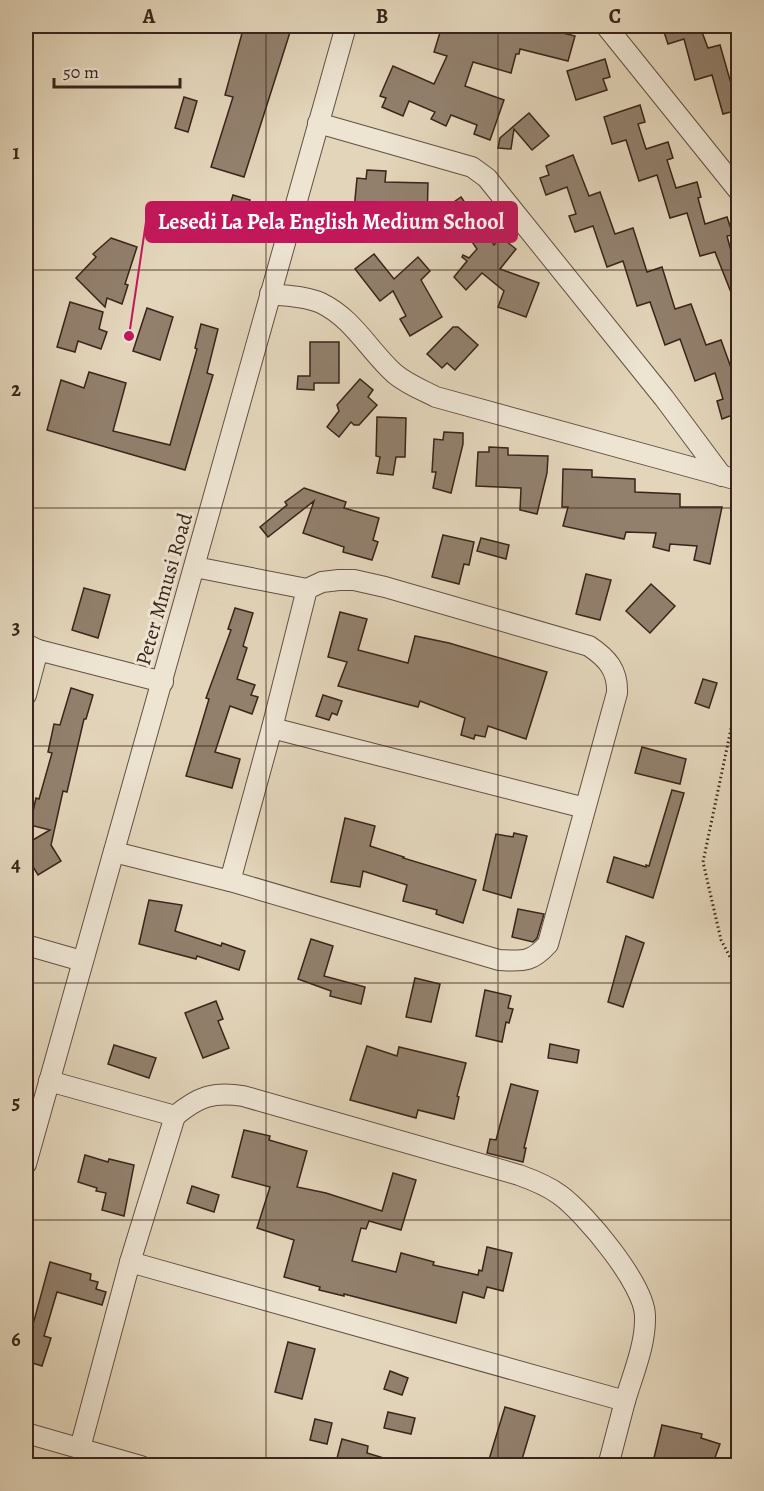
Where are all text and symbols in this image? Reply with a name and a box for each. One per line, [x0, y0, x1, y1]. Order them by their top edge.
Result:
text: A [142, 3, 156, 30]
text: B [376, 3, 388, 30]
text: C [609, 3, 621, 30]
scale bar [54, 51, 180, 89]
text: 50 m [63, 60, 99, 84]
text: 1 [12, 139, 20, 166]
callout: Lesedi La Pela English Medium School [146, 202, 517, 242]
text: Lesedi La Pela English Medium School [158, 207, 505, 237]
text: 2 [11, 376, 21, 403]
street label: Peter Mmusi Road [129, 509, 199, 668]
text: 3 [12, 614, 20, 641]
text: 4 [11, 851, 21, 878]
text: 5 [12, 1089, 20, 1116]
text: 6 [11, 1326, 21, 1353]

